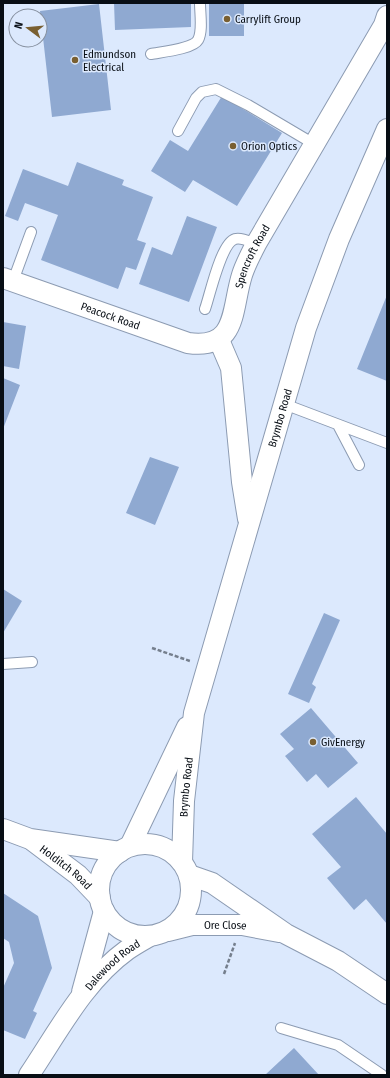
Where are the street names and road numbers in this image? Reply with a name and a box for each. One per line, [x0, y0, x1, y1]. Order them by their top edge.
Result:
street label: Spencroft Road [233, 222, 273, 290]
street label: Peacock Road [79, 300, 142, 333]
street label: Brymbo Road [266, 387, 295, 449]
street label: Brymbo Road [177, 756, 196, 817]
street label: Holditch Road [37, 842, 94, 892]
street label: Ore Close [204, 919, 248, 933]
street label: Dalewood Road [83, 937, 143, 993]

